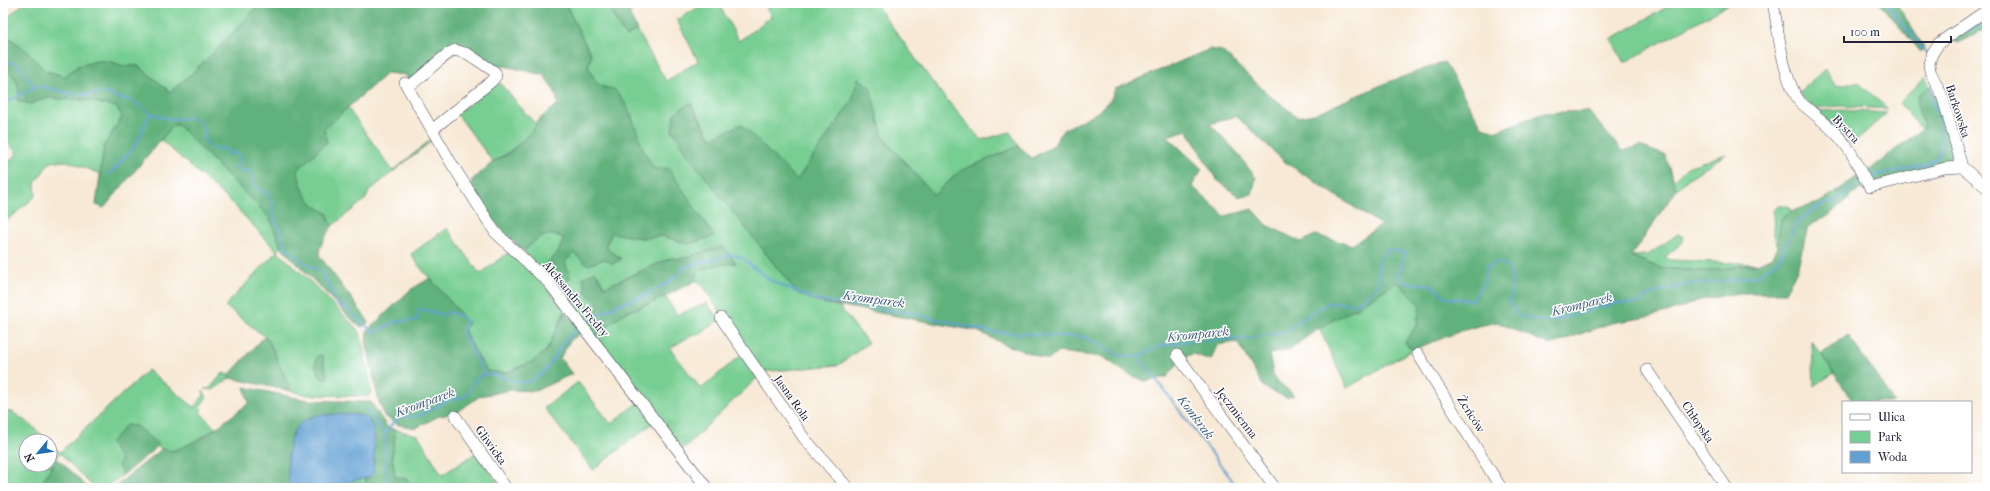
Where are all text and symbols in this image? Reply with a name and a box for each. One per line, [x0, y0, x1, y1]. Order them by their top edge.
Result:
scale bar [1844, 18, 1951, 44]
text: 100 m [1850, 25, 1880, 39]
street label: Barkowska [1943, 83, 1973, 140]
street label: Bystra [1829, 112, 1863, 146]
street label: Aleksandra Fredry [539, 257, 612, 340]
water label: Kromparek [841, 287, 906, 311]
water label: Kromparek [1549, 289, 1614, 319]
water label: Kromparek [1165, 323, 1230, 345]
street label: Jasna Rola [771, 372, 813, 424]
water label: Kromparek [392, 384, 457, 420]
street label: Jęczmienna [1213, 384, 1261, 441]
water label: Komkrak [1174, 391, 1217, 442]
street label: Żeńców [1454, 392, 1489, 436]
street label: Chłopska [1679, 399, 1717, 446]
legend [1842, 401, 1972, 473]
text: Ulica [1878, 410, 1905, 424]
street label: Gliwicka [472, 423, 510, 468]
text: Park [1878, 430, 1903, 444]
north arrow [18, 433, 58, 473]
text: N [22, 450, 37, 464]
text: Woda [1877, 450, 1908, 464]

